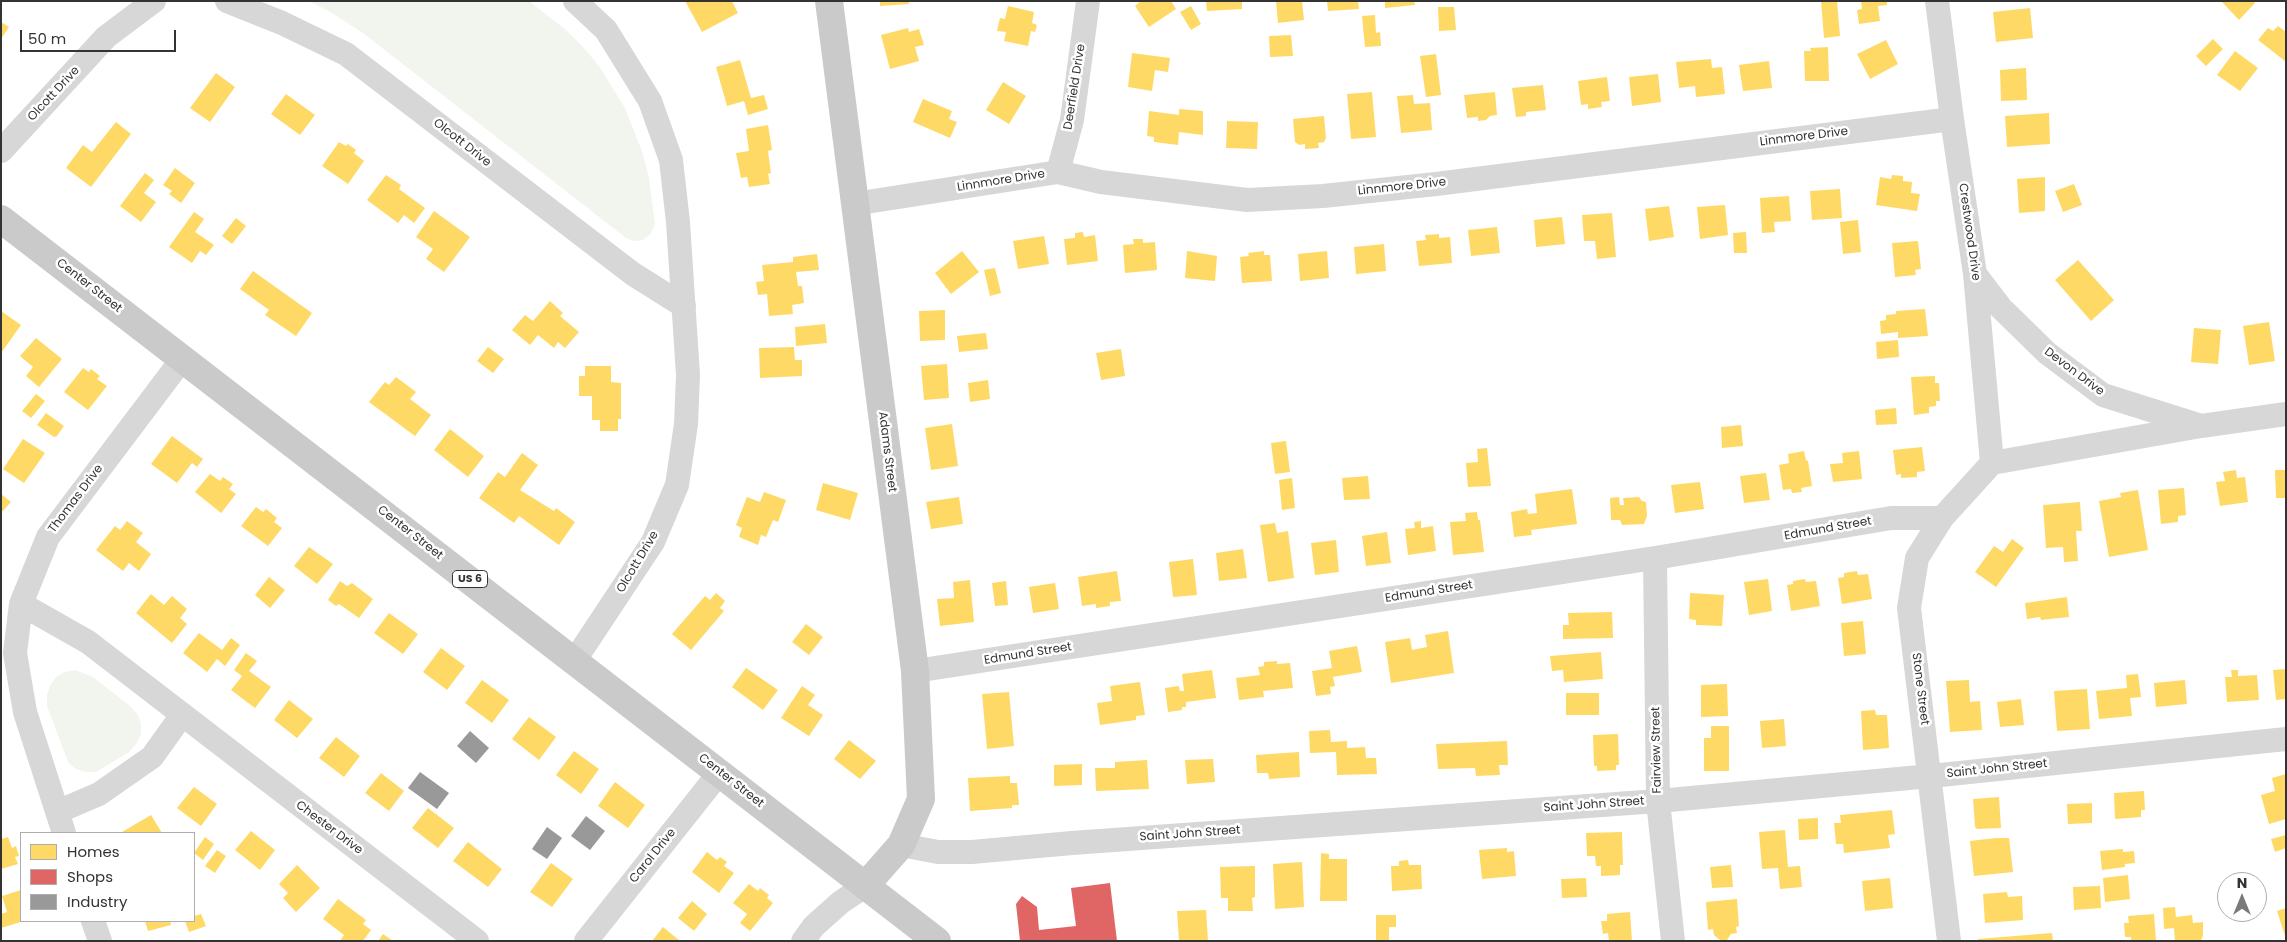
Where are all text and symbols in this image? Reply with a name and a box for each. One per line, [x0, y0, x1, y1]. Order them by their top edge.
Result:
scale bar [22, 20, 179, 52]
text: 50 m [28, 28, 66, 49]
street label: Deerfield Drive [1061, 43, 1089, 131]
street label: Olcott Drive [25, 64, 83, 124]
street label: Olcott Drive [430, 116, 494, 170]
street label: Linnmore Drive [1759, 124, 1849, 150]
street label: Linnmore Drive [956, 167, 1046, 195]
street label: Linnmore Drive [1357, 175, 1447, 199]
street label: Crestwood Drive [1955, 182, 1983, 282]
street label: Center Street [53, 256, 125, 316]
street label: Devon Drive [2041, 345, 2107, 399]
street label: Adams Street [875, 411, 899, 493]
street label: Thomas Drive [46, 462, 106, 536]
street label: Center Street [374, 503, 446, 563]
street label: Edmund Street [1783, 514, 1873, 544]
street label: Olcott Drive [614, 529, 662, 595]
road number: US 6 [452, 570, 488, 588]
street label: Edmund Street [1384, 578, 1474, 606]
street label: Edmund Street [983, 640, 1073, 668]
street label: Stone Street [1908, 652, 1932, 726]
street label: Fairview Street [1649, 706, 1665, 794]
street label: Center Street [695, 751, 767, 811]
street label: Saint John Street [1946, 757, 2048, 781]
street label: Saint John Street [1543, 794, 1645, 816]
street label: Chester Drive [293, 798, 365, 858]
street label: Saint John Street [1139, 823, 1241, 845]
street label: Carol Drive [627, 826, 679, 886]
legend [20, 832, 195, 922]
text: Homes [67, 841, 120, 862]
text: Shops [67, 866, 113, 887]
north arrow [2217, 872, 2267, 922]
text: N [2237, 873, 2247, 893]
text: Industry [67, 891, 127, 912]

